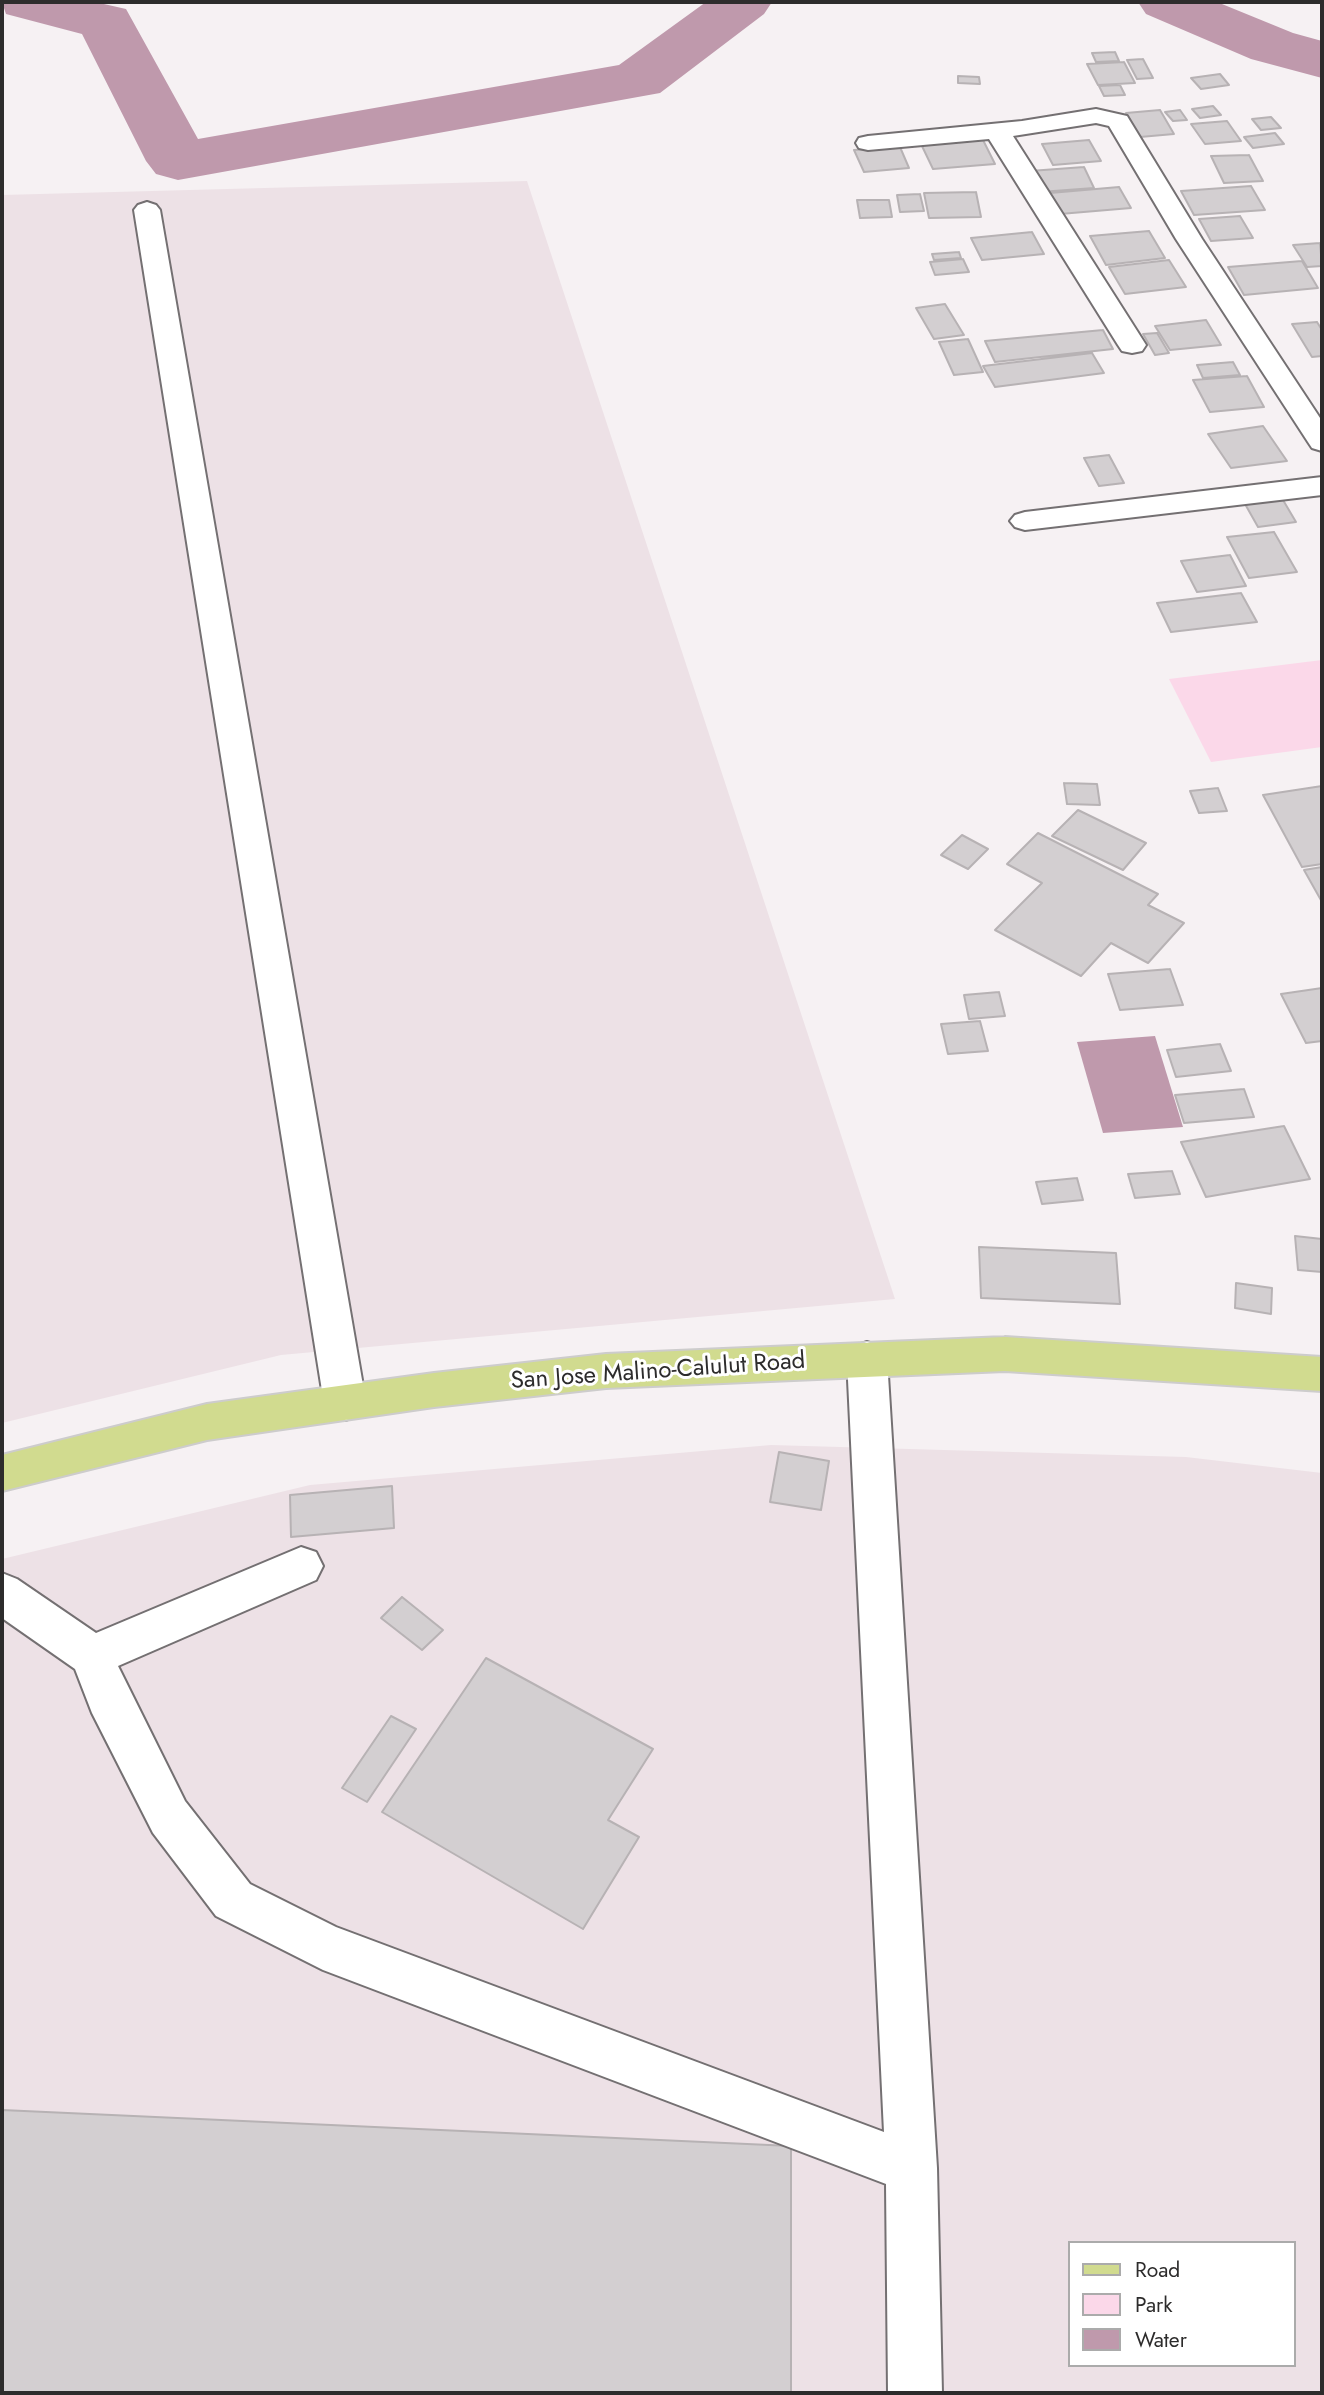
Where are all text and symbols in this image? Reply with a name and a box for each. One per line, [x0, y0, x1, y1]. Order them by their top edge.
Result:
street label: San Jose Malino-Calulut Road [510, 1347, 806, 1397]
legend [1068, 2241, 1296, 2367]
text: Road [1135, 2255, 1180, 2285]
text: Park [1135, 2290, 1172, 2320]
text: Water [1135, 2325, 1187, 2355]

